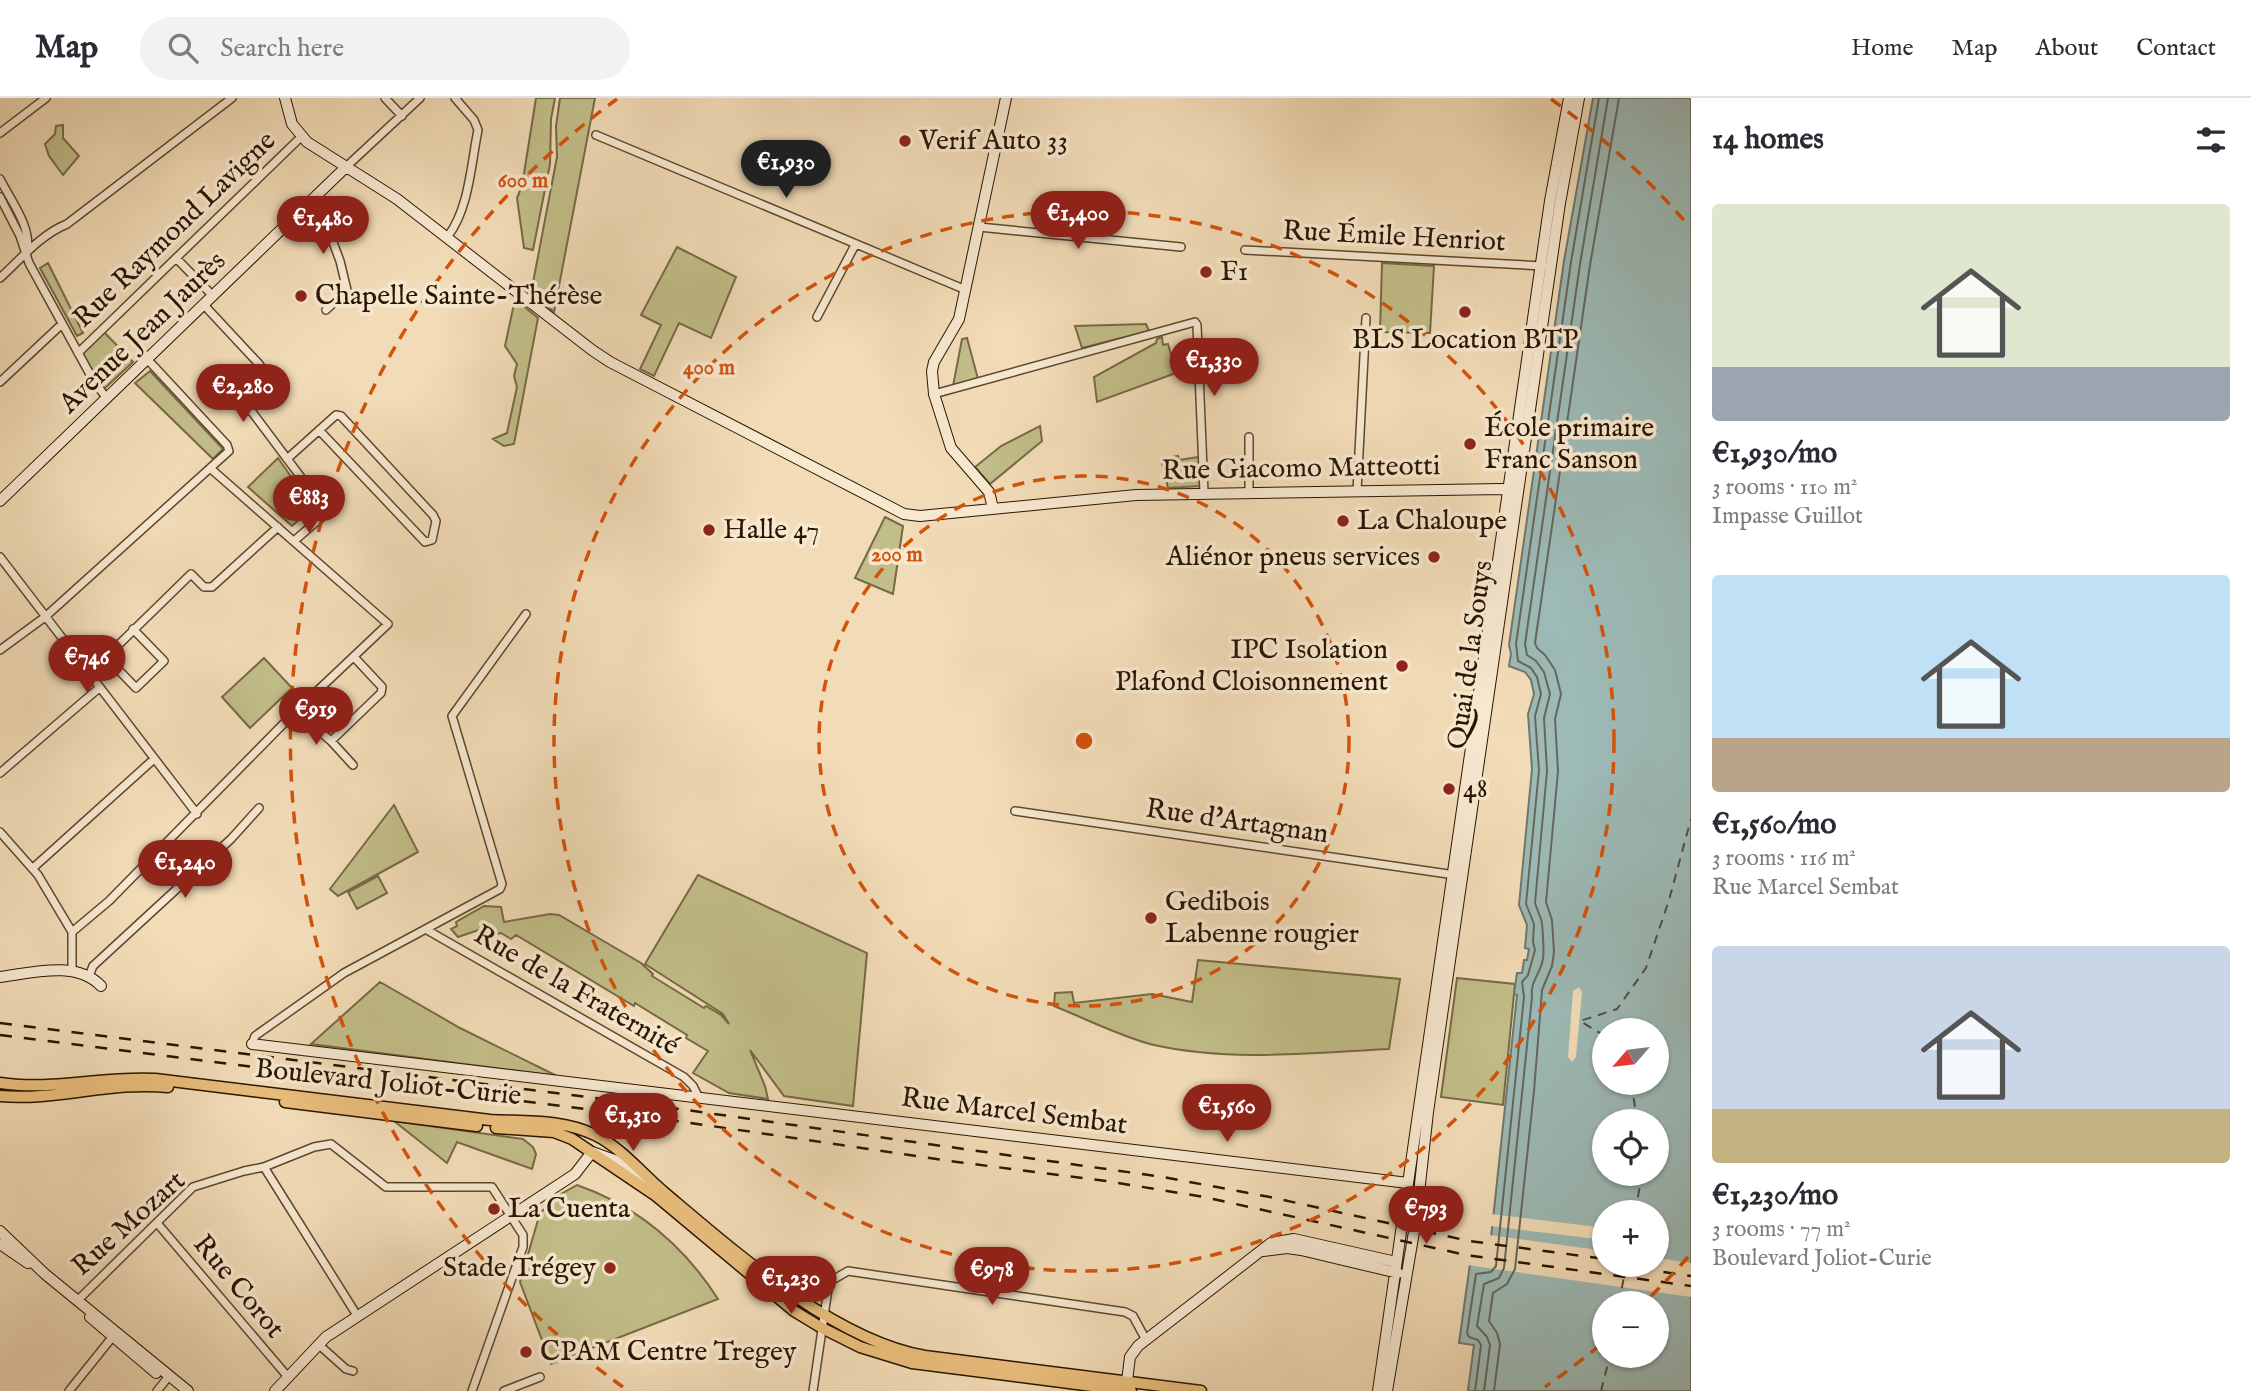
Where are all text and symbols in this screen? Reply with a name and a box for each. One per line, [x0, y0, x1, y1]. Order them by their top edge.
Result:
search box [140, 17, 630, 80]
text: Map [35, 27, 98, 69]
icon: search [164, 29, 202, 67]
text: Search here [220, 32, 344, 65]
text: Home [1851, 33, 1914, 64]
text: Map [1952, 33, 1998, 64]
text: About [2036, 33, 2098, 64]
text: Contact [2136, 33, 2216, 64]
text: 14 homes [1712, 121, 1824, 159]
icon: filters [2192, 121, 2230, 159]
street label: Rue Raymond Lavigne [66, 124, 284, 336]
place label: Verif Auto 33 [918, 124, 1068, 159]
marker: Verif Auto 33 [897, 133, 913, 149]
pin: €1,930 [729, 140, 843, 200]
text: €1,930 [757, 148, 815, 177]
text: 600 m [498, 168, 549, 195]
pin: €1,400 [1021, 192, 1135, 251]
pin: €1,480 [266, 197, 380, 256]
text: €1,400 [1047, 199, 1109, 228]
text: €1,480 [293, 204, 353, 233]
street label: Rue Émile Henriot [1282, 213, 1507, 260]
street label: Avenue Jean Jaurès [51, 244, 234, 422]
icon: home [1908, 250, 2034, 376]
place label: F1 [1220, 255, 1248, 290]
marker: F1 [1198, 264, 1214, 280]
place label: Chapelle Sainte-Thérèse [315, 279, 603, 314]
marker: Chapelle Sainte-Thérèse [293, 288, 309, 304]
marker: BLS Location BTP [1457, 304, 1473, 320]
place label: BLS Location BTP [1352, 323, 1578, 358]
pin: €1,330 [1157, 338, 1271, 398]
text: €1,330 [1186, 346, 1242, 375]
text: 400 m [683, 355, 736, 382]
pin: €2,280 [186, 364, 300, 424]
text: €2,280 [212, 372, 274, 401]
place label: École primaire Franc Sanson [1484, 410, 1654, 478]
text: €1,930/mo [1712, 435, 1837, 473]
marker: École primaire Franc Sanson [1462, 436, 1478, 452]
street label: Rue Giacomo Matteotti [1161, 449, 1441, 489]
text: 3 rooms · 110 m² [1712, 473, 1857, 502]
pin: €883 [268, 476, 350, 535]
text: €883 [289, 483, 329, 512]
text: Impasse Guillot [1712, 502, 1863, 531]
place label: La Chaloupe [1357, 504, 1507, 539]
place label: Halle 47 [723, 513, 819, 548]
marker: La Chaloupe [1335, 513, 1351, 529]
marker: Halle 47 [701, 522, 717, 538]
place label: Aliénor pneus services [1165, 540, 1420, 575]
text: 200 m [871, 542, 923, 569]
marker: Aliénor pneus services [1426, 549, 1442, 565]
street label: Quai de la Souys [1440, 558, 1502, 752]
icon: home [1908, 621, 2034, 747]
place label: IPC Isolation Plafond Cloisonnement [1115, 633, 1388, 700]
pin: €746 [46, 636, 128, 695]
text: €746 [64, 643, 110, 672]
marker: IPC Isolation Plafond Cloisonnement [1394, 658, 1410, 674]
pin: €919 [275, 688, 357, 747]
text: €919 [295, 695, 337, 724]
centre of rings [1072, 729, 1096, 753]
place label: 48 [1463, 772, 1488, 807]
marker: 48 [1441, 781, 1457, 797]
street label: Rue d'Artagnan [1143, 792, 1331, 852]
text: €1,560/mo [1712, 806, 1836, 844]
pin: €1,240 [128, 840, 242, 900]
text: 3 rooms · 116 m² [1712, 844, 1856, 873]
text: €1,240 [154, 848, 216, 877]
text: Rue Marcel Sembat [1712, 873, 1899, 902]
place label: Gedibois Labenne rougier [1165, 885, 1359, 952]
marker: Gedibois Labenne rougier [1143, 910, 1159, 926]
street label: Rue de la Fraternité [467, 918, 685, 1064]
icon: home [1908, 992, 2034, 1118]
north arrow [1592, 1018, 1670, 1096]
map controls [1592, 1018, 1669, 1368]
street label: Boulevard Joliot-Curie [253, 1052, 523, 1114]
street label: Rue Marcel Sembat [899, 1081, 1129, 1143]
pin: €1,560 [1170, 1084, 1284, 1144]
text: €1,560 [1198, 1092, 1256, 1121]
pin: €1,310 [576, 1094, 690, 1153]
text: €1,310 [605, 1101, 661, 1130]
button: locate [1592, 1109, 1669, 1186]
street label: Rue Mozart [65, 1164, 193, 1284]
text: €1,230/mo [1712, 1177, 1838, 1215]
pin: €793 [1385, 1186, 1467, 1246]
place label: La Cuenta [508, 1192, 631, 1227]
text: €793 [1405, 1194, 1447, 1223]
button: + [1592, 1200, 1669, 1277]
marker: La Cuenta [486, 1201, 502, 1217]
text: 3 rooms · 77 m² [1712, 1215, 1851, 1244]
street label: Rue Corot [185, 1228, 292, 1346]
text: Boulevard Joliot-Curie [1712, 1244, 1932, 1273]
pin: €978 [951, 1248, 1033, 1307]
place label: Stade Trégey [443, 1251, 596, 1286]
text: €978 [970, 1255, 1014, 1284]
pin: €1,230 [734, 1256, 848, 1316]
marker: Stade Trégey [602, 1260, 618, 1276]
text: €1,230 [762, 1264, 820, 1293]
button: − [1592, 1291, 1669, 1368]
place label: CPAM Centre Tregey [540, 1335, 797, 1370]
marker: CPAM Centre Tregey [518, 1344, 534, 1360]

